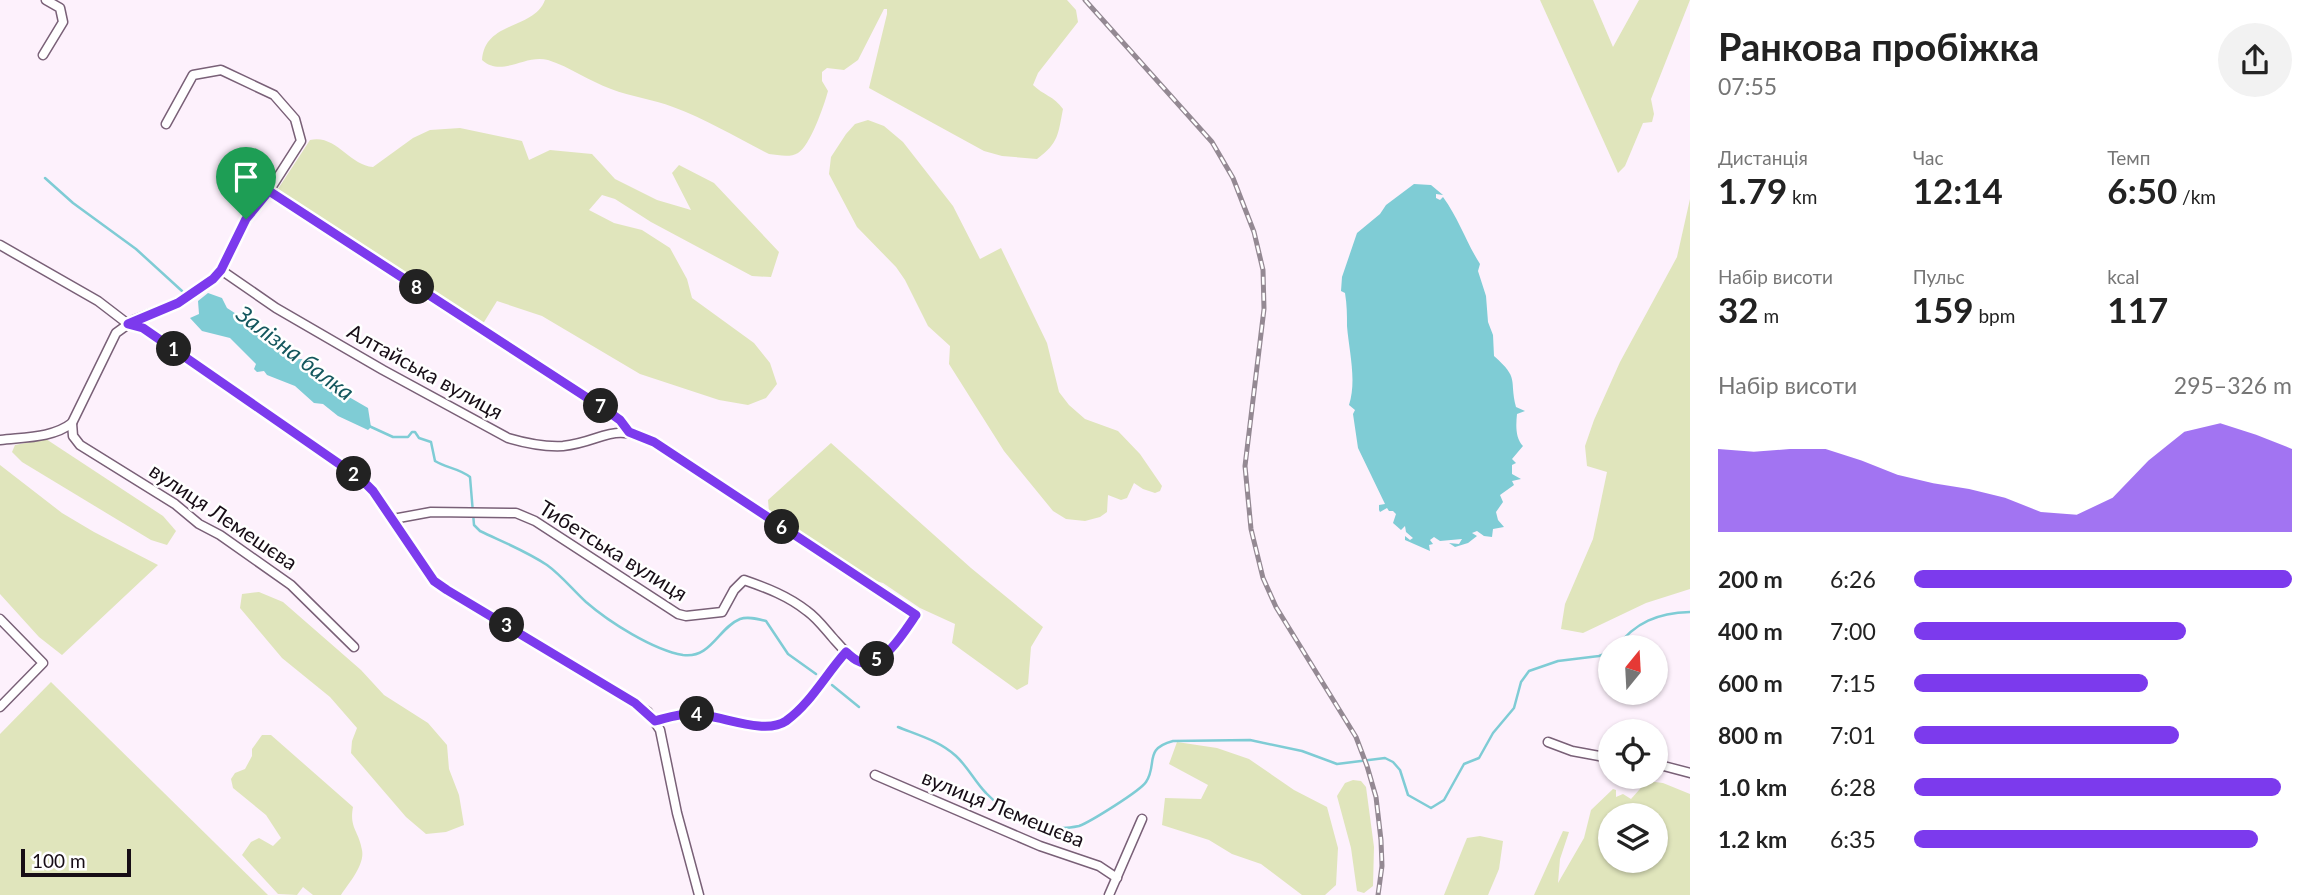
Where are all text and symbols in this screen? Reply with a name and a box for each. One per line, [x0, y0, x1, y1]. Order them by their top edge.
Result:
text: Ранкова пробіжка [1718, 23, 2039, 69]
button: share [2218, 23, 2292, 97]
text: 07:55 [1718, 72, 1777, 100]
text: Дистанція [1718, 146, 1808, 169]
text: Час [1913, 146, 1943, 169]
text: Темп [2107, 146, 2150, 169]
pin [216, 147, 276, 219]
icon: arrive [227, 158, 265, 196]
text: 1.79 [1718, 169, 1787, 211]
text: 12:14 [1913, 169, 2003, 211]
text: 6:50 [2107, 169, 2177, 211]
text: km [1787, 185, 1817, 208]
text: /km [2177, 185, 2216, 208]
text: Набір висоти [1718, 265, 1833, 288]
text: Пульс [1913, 265, 1965, 288]
text: kcal [2107, 265, 2139, 288]
pin: 8 [400, 270, 434, 304]
text: 8 [411, 275, 422, 298]
text: 32 [1718, 288, 1759, 330]
text: 159 [1913, 288, 1974, 330]
text: 117 [2107, 288, 2168, 330]
water label: Залізна балка [230, 298, 360, 405]
text: m [1759, 304, 1779, 327]
text: bpm [1974, 304, 2015, 327]
street label: Алтайська вулиця [344, 318, 508, 424]
pin: 1 [156, 332, 192, 366]
text: 1 [168, 337, 179, 360]
text: Набір висоти [1718, 371, 1857, 399]
text: 295–326 m [2174, 371, 2292, 399]
pin: 7 [584, 388, 618, 424]
text: 7 [595, 394, 606, 417]
pin: 2 [336, 456, 372, 491]
street label: вулиця Лемешєва [145, 457, 303, 574]
text: 2 [348, 462, 359, 485]
street label: Тибетська вулиця [535, 494, 692, 605]
pin: 6 [764, 510, 800, 544]
text: 6 [776, 515, 787, 538]
text: 200 m [1718, 565, 1783, 593]
text: 6:26 [1830, 565, 1876, 593]
pin: 3 [490, 608, 524, 642]
text: 3 [501, 613, 512, 636]
text: 400 m [1718, 617, 1783, 645]
text: 7:00 [1830, 617, 1876, 645]
north arrow [1598, 635, 1668, 705]
map controls [1598, 635, 1668, 873]
pin: 5 [860, 642, 894, 676]
text: 5 [871, 647, 882, 670]
text: 600 m [1718, 669, 1783, 697]
text: 7:15 [1830, 669, 1876, 697]
pin: 4 [680, 696, 714, 732]
text: 4 [691, 702, 702, 725]
button: locate [1598, 719, 1668, 789]
text: 800 m [1718, 721, 1783, 749]
text: 7:01 [1830, 721, 1876, 749]
street label: вулиця Лемешєва [919, 764, 1088, 852]
text: 1.0 km [1718, 773, 1787, 801]
text: 6:28 [1830, 773, 1876, 801]
button: layers [1598, 803, 1668, 873]
text: 1.2 km [1718, 825, 1787, 853]
text: 6:35 [1830, 825, 1876, 853]
scale bar [21, 846, 131, 878]
text: 100 m [32, 849, 86, 872]

